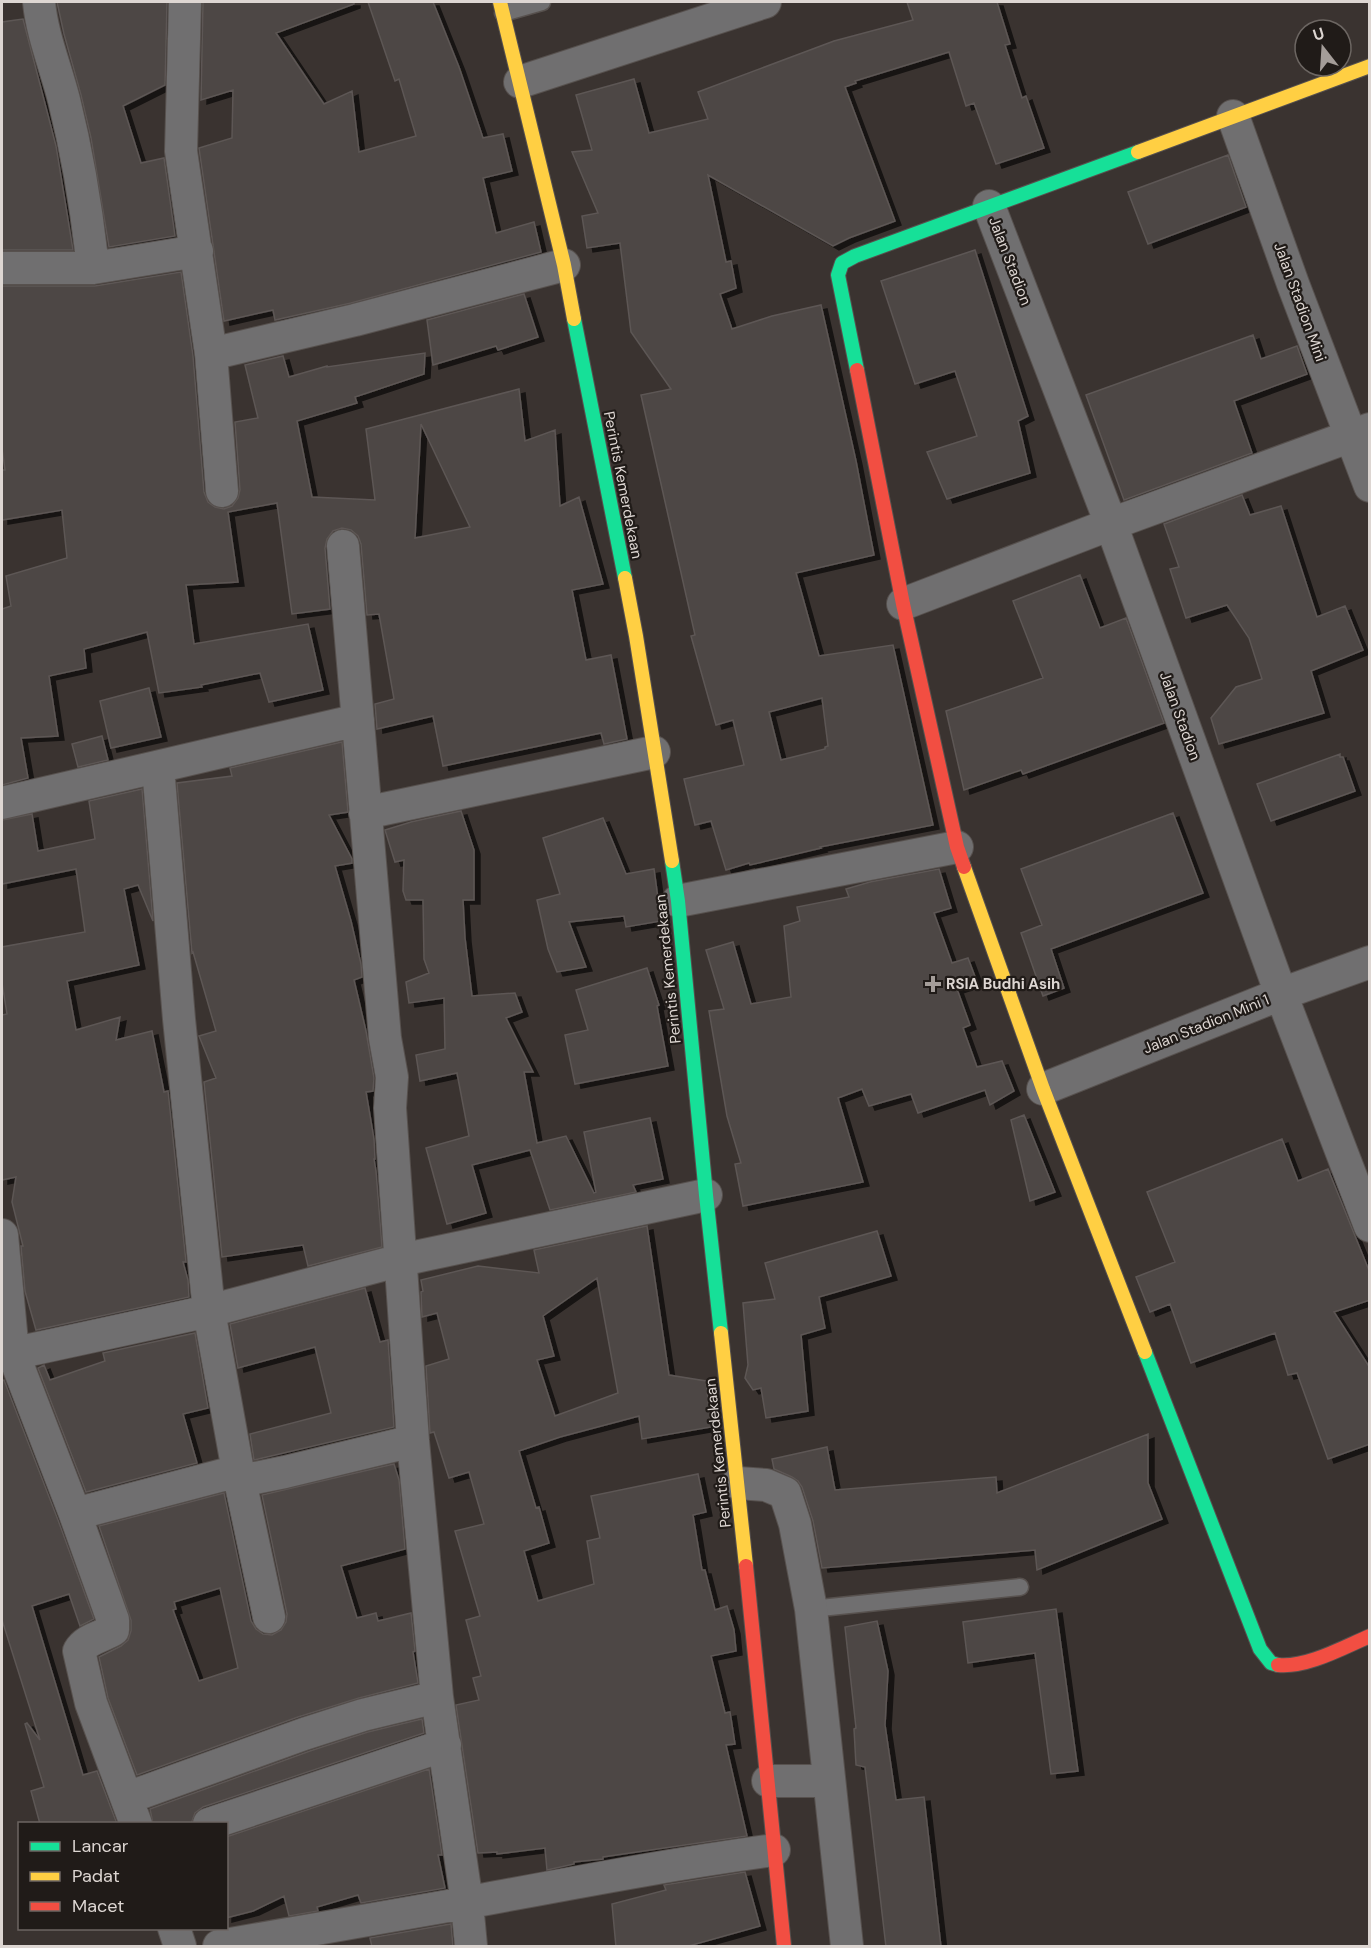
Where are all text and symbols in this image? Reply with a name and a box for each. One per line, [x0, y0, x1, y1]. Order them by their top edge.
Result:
north arrow [1293, 18, 1353, 78]
text: U [1310, 22, 1327, 46]
street label: Jalan Stadion [984, 214, 1036, 308]
street label: Jalan Stadion Mini [1269, 240, 1331, 364]
street label: Perintis Kemerdekaan [599, 410, 647, 560]
street label: Jalan Stadion [1155, 669, 1205, 763]
street label: Perintis Kemerdekaan [650, 893, 686, 1045]
place label: RSIA Budhi Asih [946, 974, 1060, 994]
marker: RSIA Budhi Asih [924, 975, 942, 993]
street label: Jalan Stadion Mini 1 [1140, 990, 1272, 1058]
street label: Perintis Kemerdekaan [700, 1377, 736, 1529]
legend [18, 1822, 228, 1930]
text: Lancar [72, 1834, 129, 1858]
text: Padat [72, 1864, 120, 1888]
text: Macet [72, 1894, 124, 1918]

